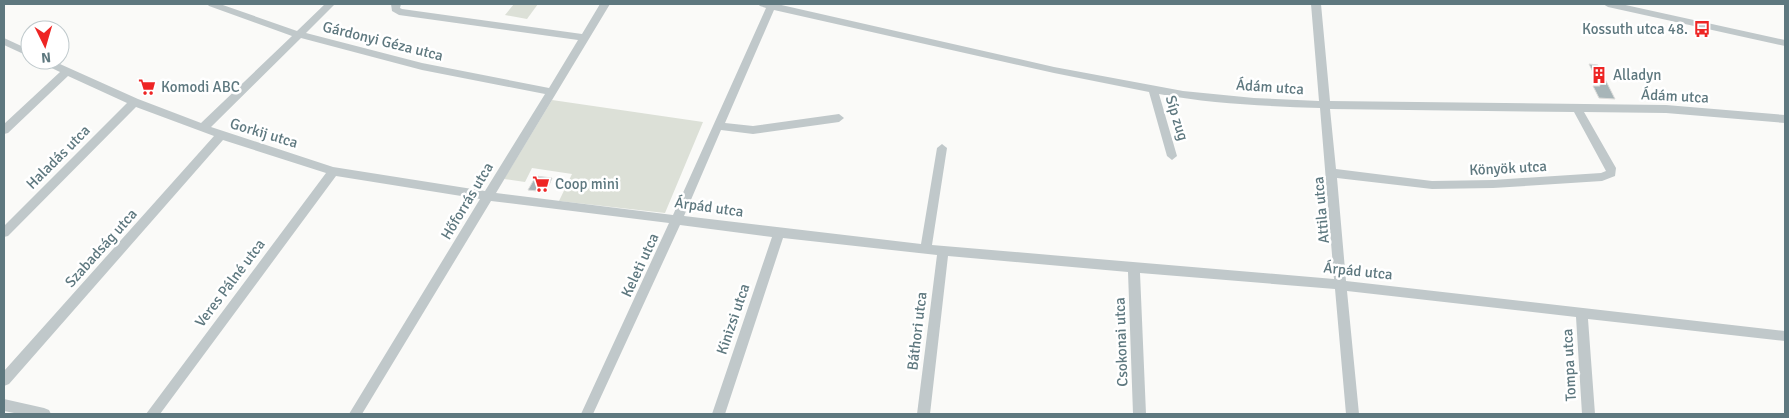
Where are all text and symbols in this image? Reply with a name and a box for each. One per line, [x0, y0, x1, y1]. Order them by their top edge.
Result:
street label: Gárdonyi Géza utca [321, 17, 445, 65]
bus stop icon: Kossuth utca 48. [1692, 19, 1712, 39]
north arrow [20, 20, 70, 70]
place label: Kossuth utca 48. [1582, 20, 1688, 38]
text: N [40, 49, 52, 66]
building icon: Alladyn [1589, 65, 1609, 85]
place label: Alladyn [1613, 66, 1661, 84]
street label: Ádám utca [1236, 75, 1305, 98]
supermarket icon: Komodi ABC [137, 77, 157, 97]
place label: Komodi ABC [161, 78, 240, 96]
street label: Ádám utca [1641, 84, 1709, 107]
street label: Síp zug [1162, 93, 1192, 143]
street label: Gorkij utca [228, 114, 300, 152]
street label: Haladás utca [22, 121, 94, 193]
street label: Könyök utca [1469, 157, 1547, 179]
street label: Hőforrás utca [437, 159, 497, 243]
supermarket icon: Coop mini [531, 174, 551, 194]
place label: Coop mini [555, 175, 619, 193]
street label: Attila utca [1309, 176, 1333, 244]
street label: Árpád utca [673, 192, 745, 221]
street label: Szabadság utca [61, 205, 141, 291]
street label: Keleti utca [617, 230, 663, 300]
street label: Veres Pálné utca [191, 236, 269, 330]
street label: Árpád utca [1323, 257, 1394, 284]
street label: Kinizsi utca [712, 281, 754, 357]
street label: Báthori utca [903, 291, 931, 371]
street label: Csokonai utca [1110, 297, 1132, 387]
street label: Tompa utca [1558, 328, 1580, 402]

